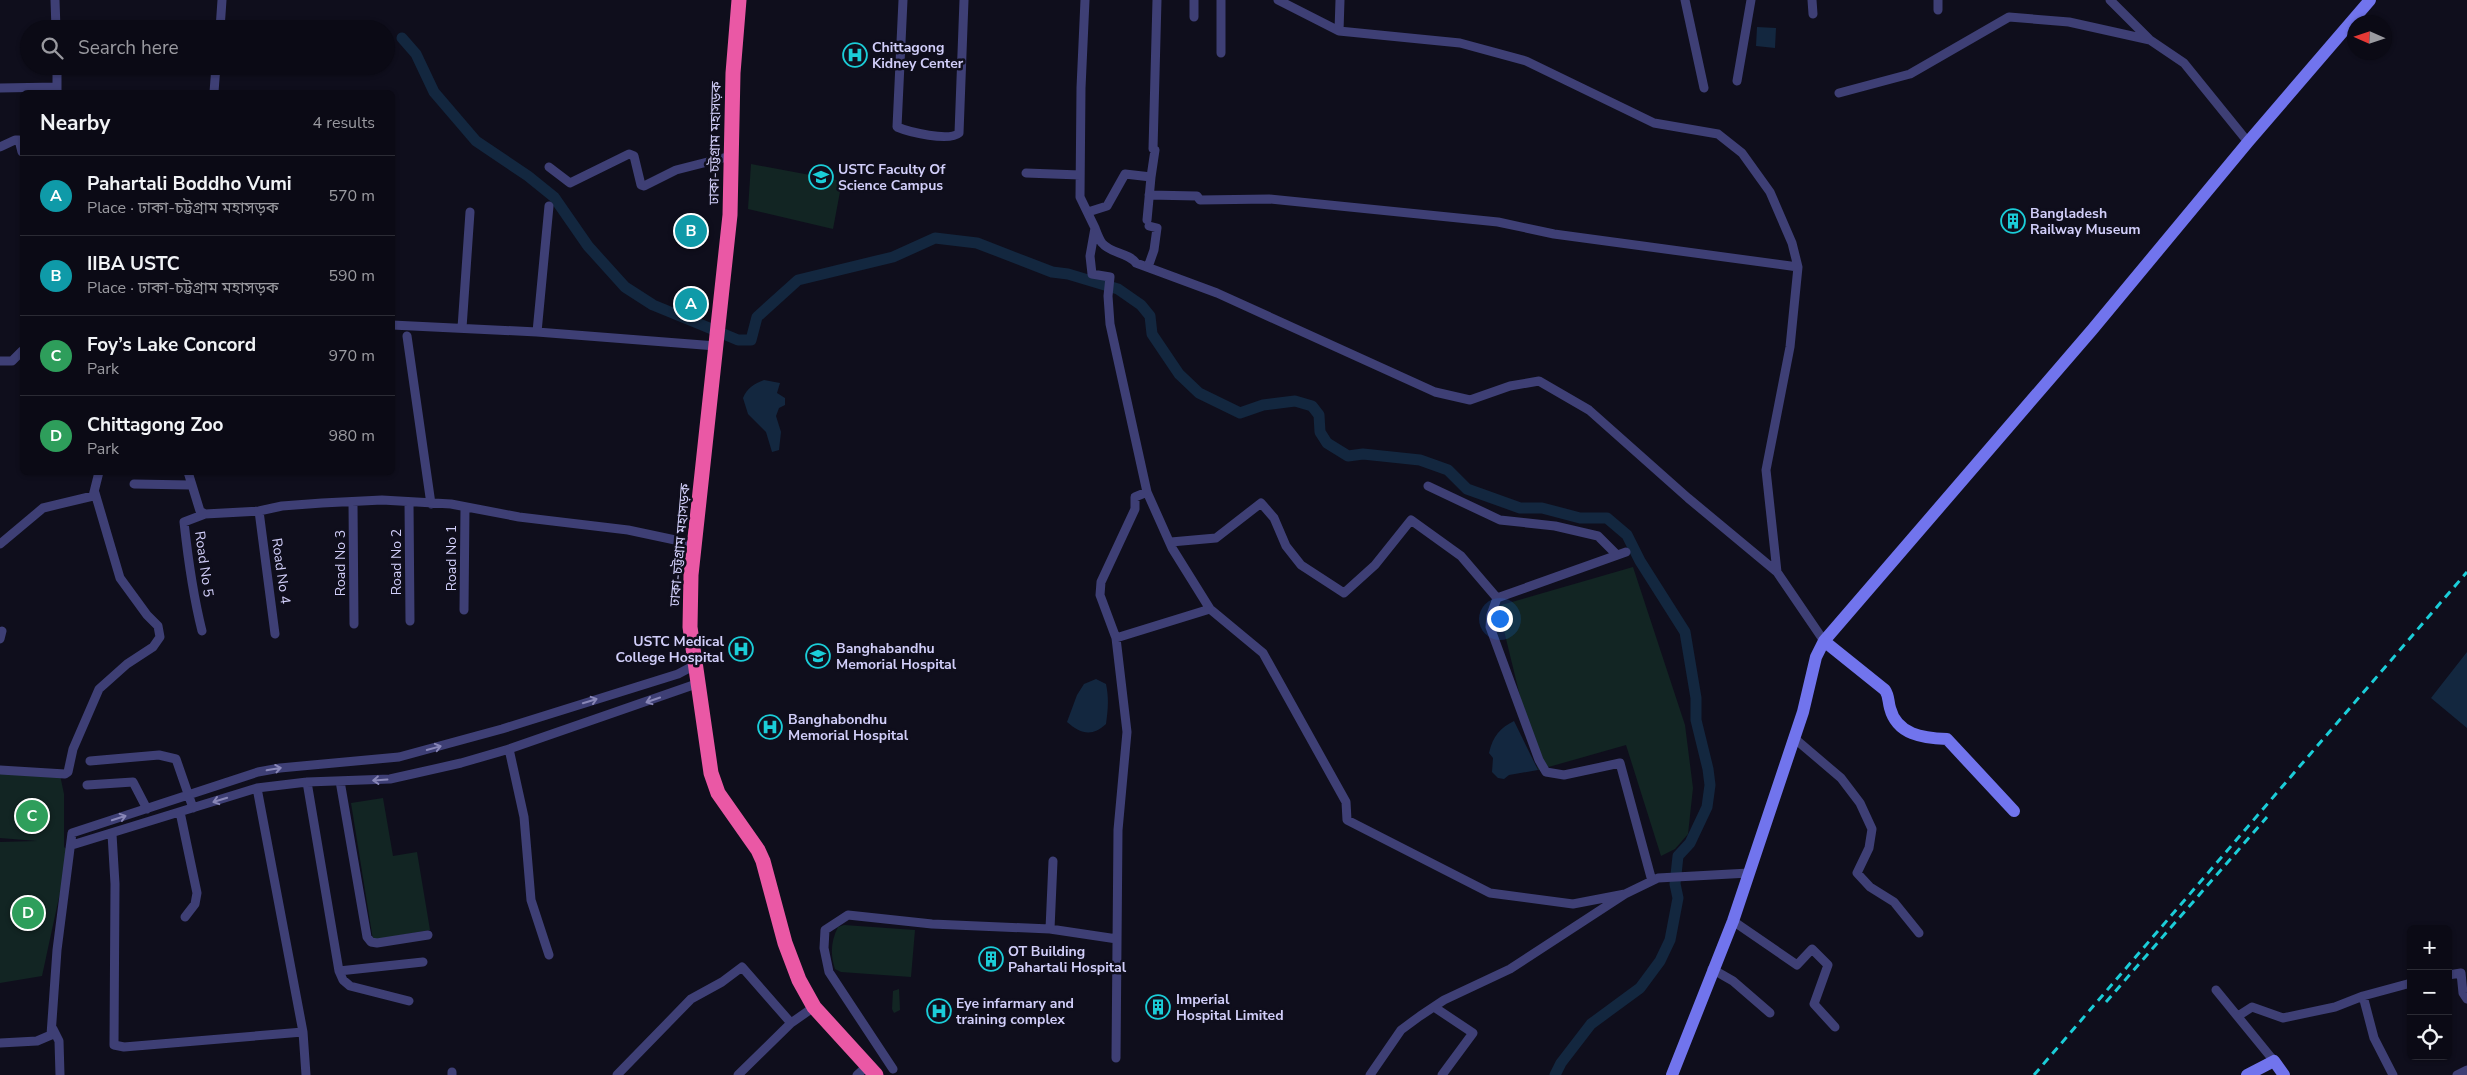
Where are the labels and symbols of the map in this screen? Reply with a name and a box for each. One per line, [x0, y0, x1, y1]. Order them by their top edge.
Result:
north arrow [2347, 15, 2392, 60]
place label: Chittagong Kidney Center [872, 38, 964, 73]
hospital icon: Chittagong Kidney Center [842, 42, 868, 68]
street label: ঢাকা-চট্টগ্রাম মহাসড়ক [704, 81, 726, 206]
place label: USTC Faculty Of Science Campus [838, 160, 946, 195]
school or university icon: USTC Faculty Of Science Campus [808, 164, 834, 190]
place label: Bangladesh Railway Museum [2030, 204, 2141, 239]
building icon: Bangladesh Railway Museum [2000, 208, 2026, 234]
pin: B [675, 212, 707, 250]
pin: A [675, 285, 707, 323]
street label: ঢাকা-চট্টগ্রাম মহাসড়ক [665, 482, 695, 608]
street label: Road No 1 [442, 525, 461, 591]
street label: Road No 2 [387, 529, 406, 595]
street label: Road No 5 [190, 530, 218, 598]
street label: Road No 3 [331, 530, 350, 596]
street label: Road No 4 [267, 537, 295, 605]
your location [1487, 606, 1513, 632]
place label: USTC Medical College Hospital [615, 632, 725, 667]
hospital icon: USTC Medical College Hospital [728, 636, 754, 662]
place label: Banghabandhu Memorial Hospital [836, 639, 957, 674]
school or university icon: Banghabandhu Memorial Hospital [805, 643, 831, 669]
one-way arrow [582, 696, 598, 706]
one-way arrow [646, 696, 661, 705]
place label: Banghabondhu Memorial Hospital [788, 710, 909, 745]
hospital icon: Banghabondhu Memorial Hospital [757, 714, 783, 740]
one-way arrow [426, 742, 442, 752]
one-way arrow [265, 764, 281, 774]
one-way arrow [372, 775, 388, 784]
one-way arrow [212, 795, 228, 805]
pin: C [16, 797, 48, 835]
one-way arrow [111, 813, 126, 822]
pin: D [12, 894, 44, 932]
place label: OT Building Pahartali Hospital [1008, 942, 1127, 977]
building icon: OT Building Pahartali Hospital [978, 946, 1004, 972]
place label: Imperial Hospital Limited [1176, 990, 1284, 1025]
place label: Eye infarmary and training complex [956, 994, 1074, 1029]
building icon: Imperial Hospital Limited [1145, 994, 1171, 1020]
hospital icon: Eye infarmary and training complex [926, 998, 952, 1024]

